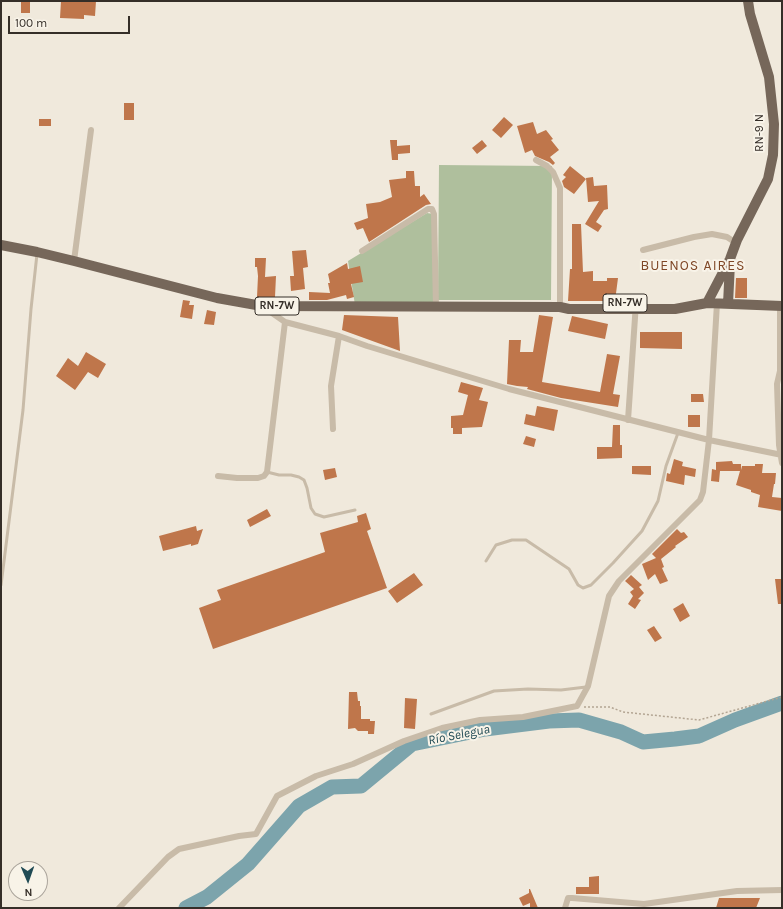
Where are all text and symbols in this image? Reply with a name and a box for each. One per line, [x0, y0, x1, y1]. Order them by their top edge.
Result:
scale bar [10, 8, 132, 34]
text: 100 m [15, 16, 47, 30]
street label: RN-9 N [753, 114, 767, 152]
district label: BUENOS AIRES [641, 258, 745, 274]
road number: RN-7W [603, 294, 647, 312]
road number: RN-7W [255, 297, 299, 315]
water label: Río Selegua [427, 721, 491, 749]
north arrow [8, 861, 48, 901]
text: N [24, 886, 33, 899]

